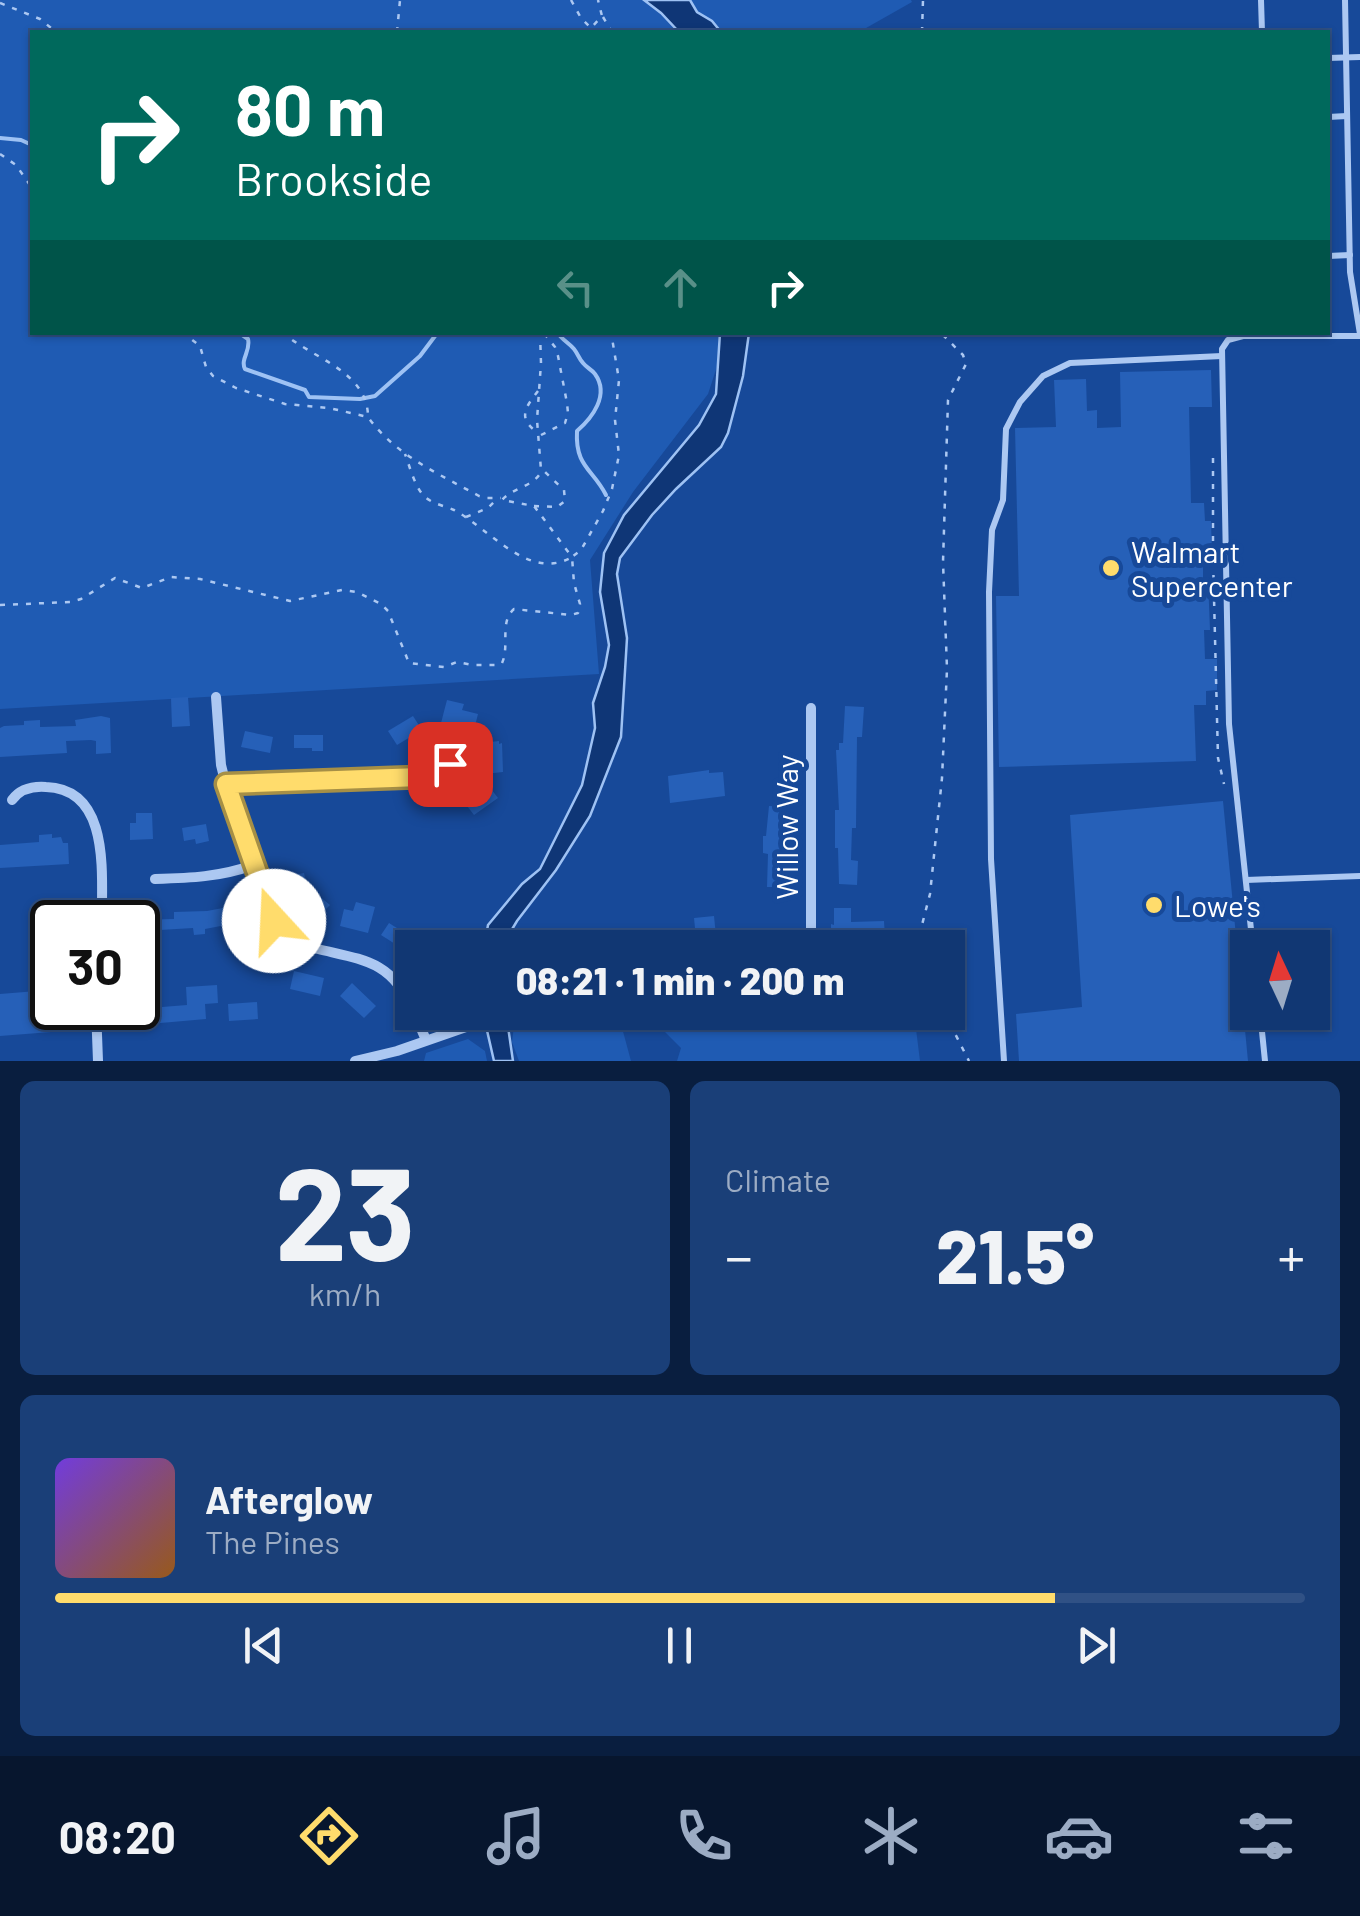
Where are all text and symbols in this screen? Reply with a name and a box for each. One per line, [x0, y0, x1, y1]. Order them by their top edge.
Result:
text: 80 m [235, 66, 385, 150]
icon: right [70, 70, 200, 200]
text: Brookside [235, 151, 432, 205]
icon: left [548, 260, 603, 315]
icon: ahead [653, 260, 708, 315]
icon: right [758, 260, 813, 315]
place label: Walmart Supercenter [1131, 533, 1293, 603]
marker: Walmart Supercenter [1100, 557, 1122, 579]
pin [408, 722, 493, 807]
icon: arrive [423, 737, 478, 792]
street label: Willow Way [768, 754, 804, 900]
position arrow [222, 869, 326, 973]
place label: Lowe's [1174, 887, 1261, 923]
marker: Lowe's [1143, 894, 1165, 916]
speed limit sign: 30 [30, 900, 160, 1030]
north arrow [1230, 930, 1330, 1030]
map controls [1230, 930, 1330, 1030]
text: 08:21 · 1 min · 200 m [516, 957, 844, 1003]
text: 23 [274, 1131, 416, 1287]
text: Climate [725, 1160, 831, 1198]
text: 21.5° [936, 1209, 1094, 1299]
text: − [725, 1222, 753, 1288]
text: + [1277, 1222, 1305, 1288]
text: km/h [309, 1274, 381, 1312]
text: Afterglow [205, 1476, 373, 1522]
text: The Pines [205, 1522, 340, 1560]
icon: previous [236, 1618, 291, 1673]
icon: pause [652, 1618, 707, 1673]
icon: next [1069, 1618, 1124, 1673]
icon: directions [294, 1801, 364, 1871]
icon: music [481, 1801, 551, 1871]
icon: phone [669, 1801, 739, 1871]
icon: climate [856, 1801, 926, 1871]
icon: car [1044, 1801, 1114, 1871]
icon: filters [1231, 1801, 1301, 1871]
text: 08:20 [59, 1809, 176, 1863]

